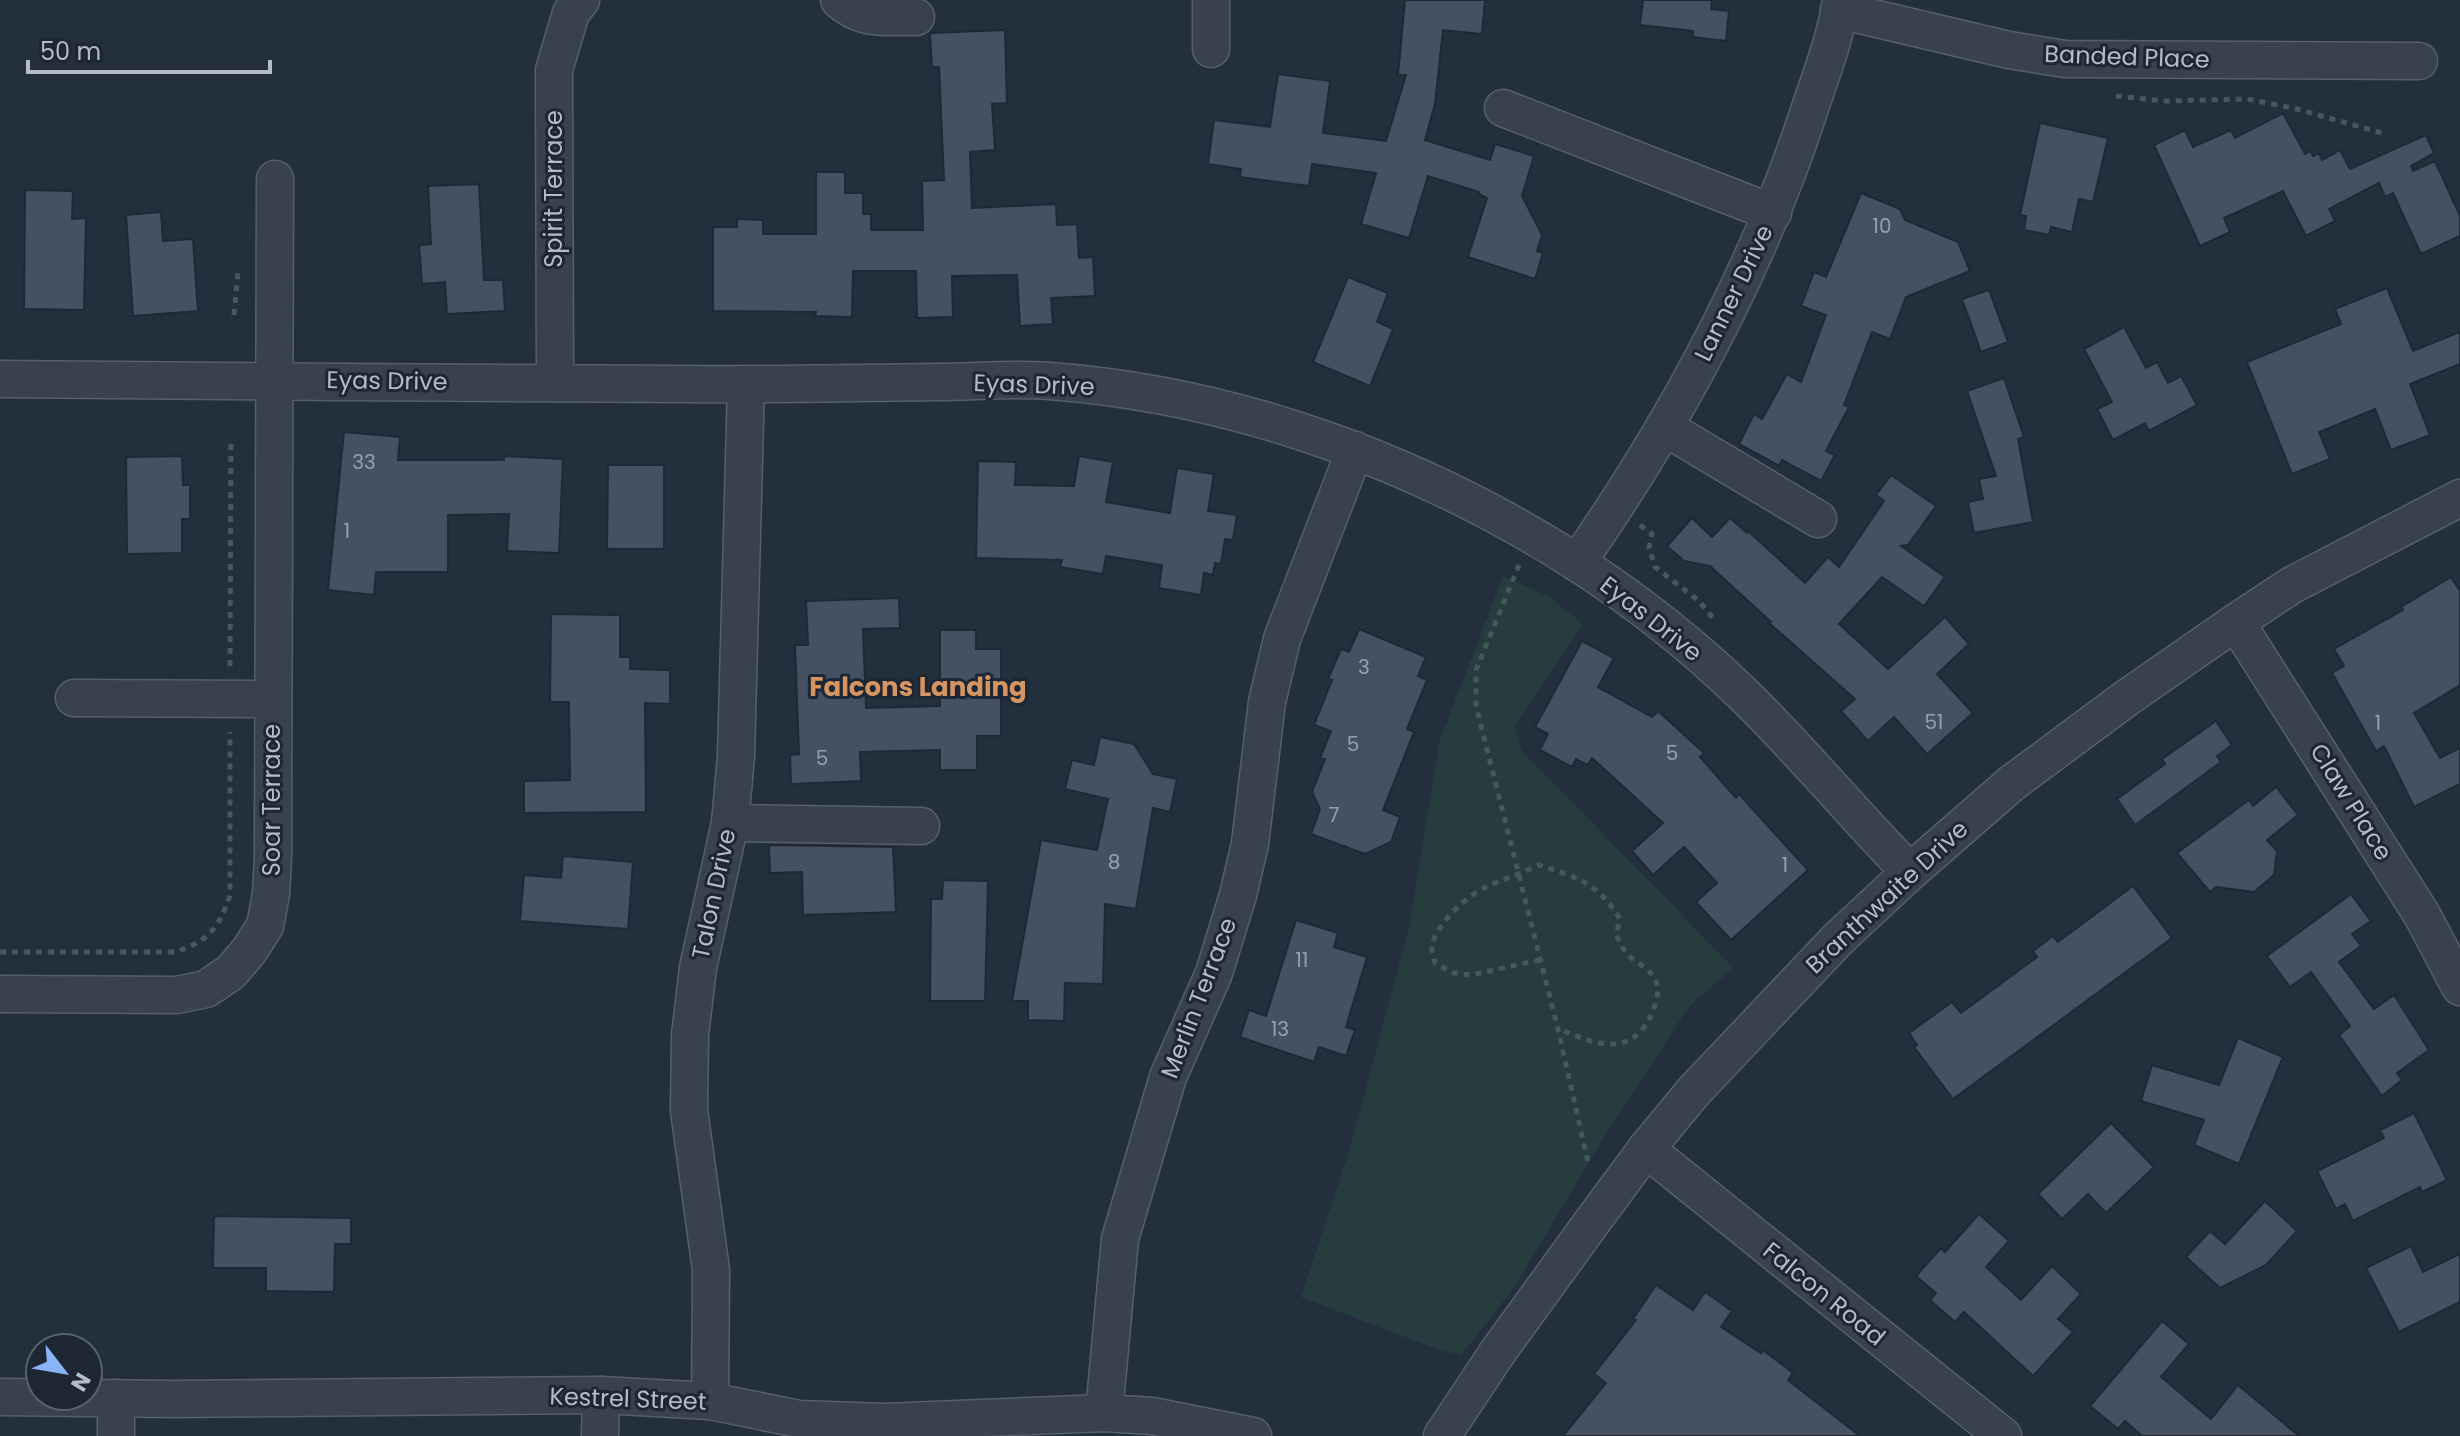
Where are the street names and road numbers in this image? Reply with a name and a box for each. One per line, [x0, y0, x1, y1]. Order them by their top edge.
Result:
street label: Banded Place [2044, 37, 2210, 76]
street label: Spirit Terrace [537, 110, 570, 268]
street label: Lanner Drive [1686, 219, 1781, 366]
street label: Eyas Drive [326, 363, 448, 398]
street label: Eyas Drive [973, 366, 1095, 403]
street label: Eyas Drive [1593, 568, 1709, 669]
street label: Soar Terrace [255, 724, 288, 876]
street label: Claw Place [2302, 737, 2400, 867]
street label: Branthwaite Drive [1798, 812, 1975, 981]
street label: Talon Drive [684, 826, 743, 962]
street label: Merlin Terrace [1153, 913, 1244, 1083]
street label: Falcon Road [1756, 1234, 1892, 1353]
street label: Kestrel Street [549, 1379, 707, 1418]

